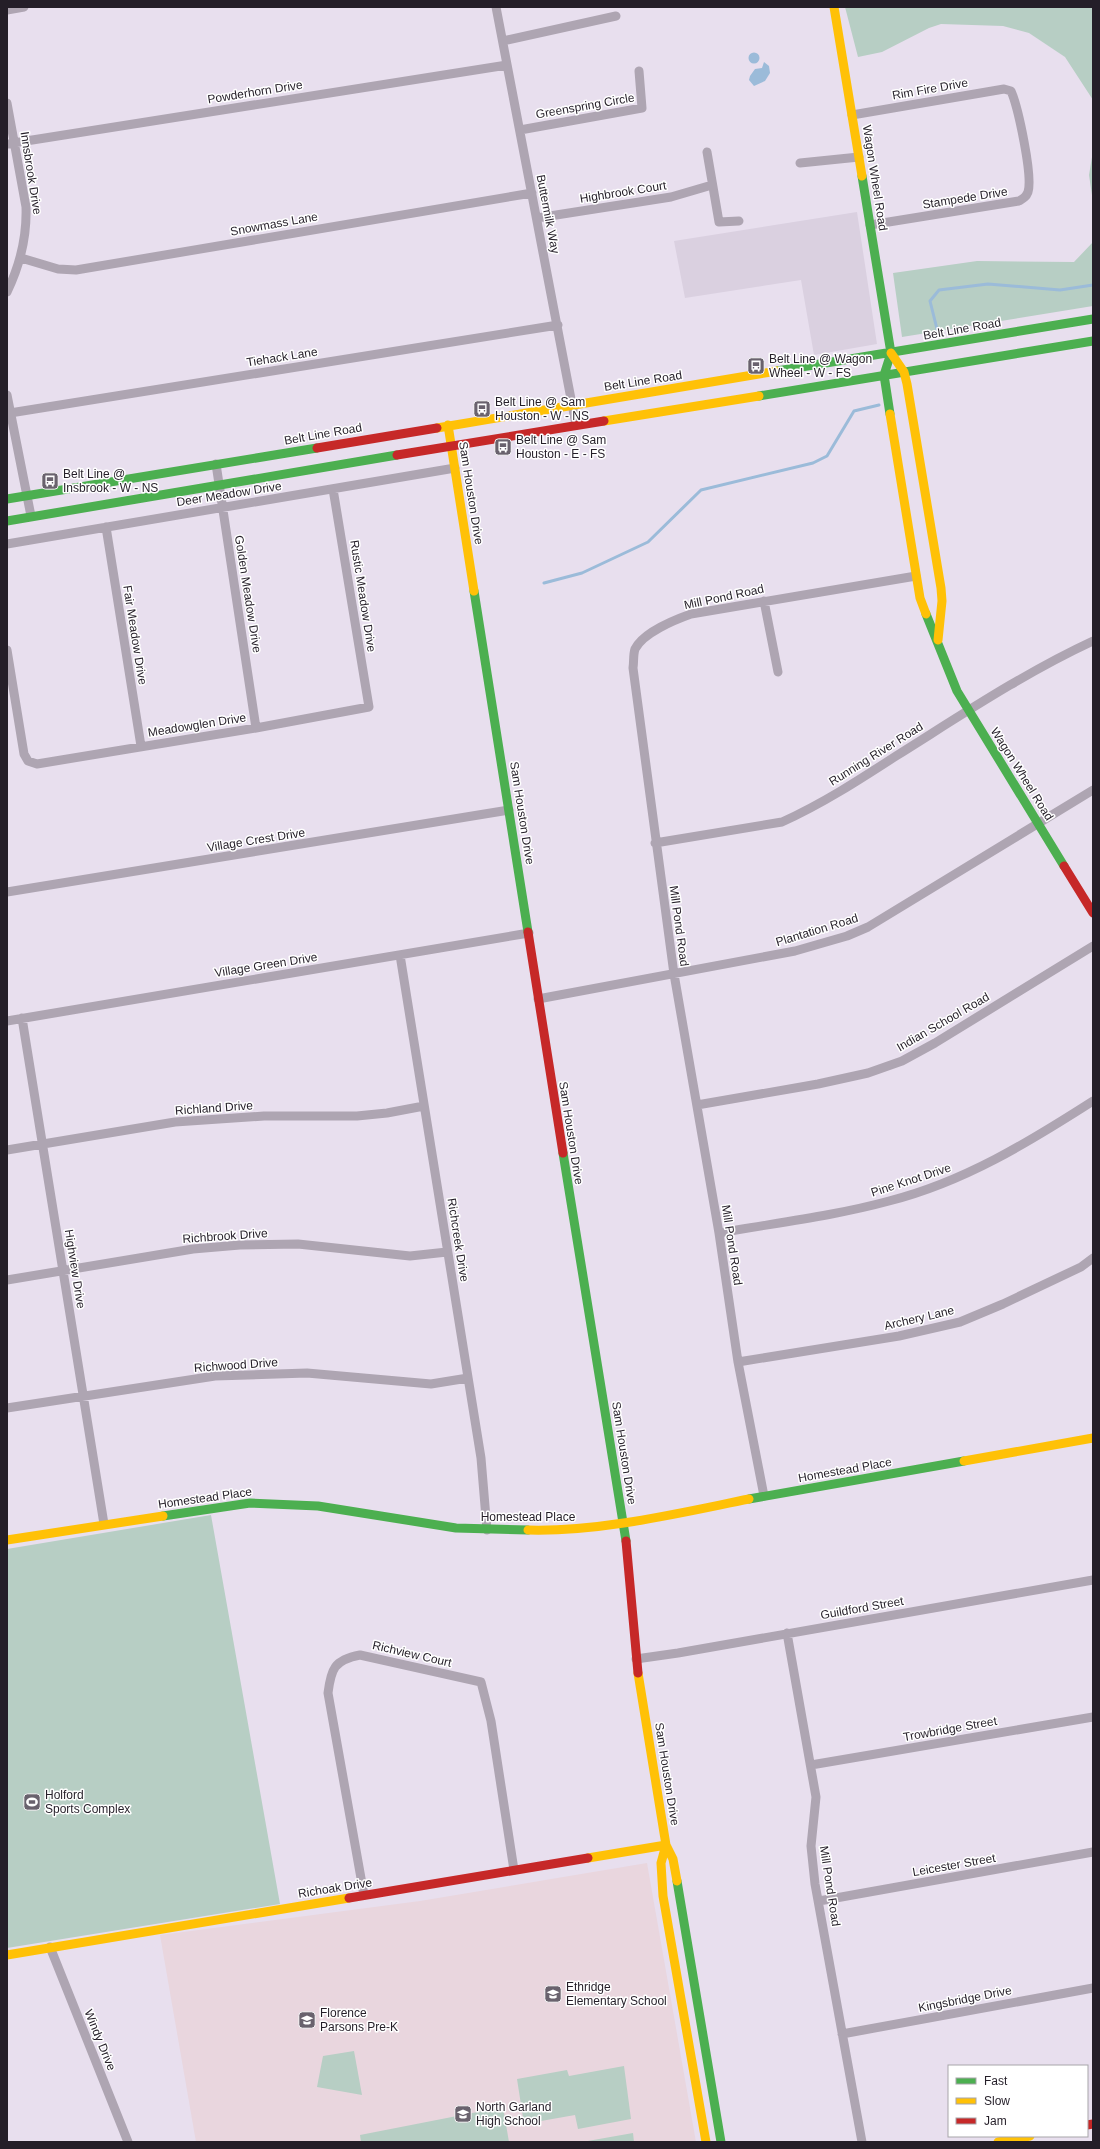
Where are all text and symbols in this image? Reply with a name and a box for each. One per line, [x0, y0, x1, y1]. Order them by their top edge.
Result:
street label: Rim Fire Drive [891, 75, 969, 103]
street label: Powderhorn Drive [206, 78, 304, 106]
street label: Greenspring Circle [535, 90, 636, 122]
street label: Wagon Wheel Road [860, 124, 890, 232]
street label: Innsbrook Drive [18, 130, 45, 216]
street label: Buttermilk Way [533, 173, 563, 255]
street label: Highbrook Court [579, 178, 668, 206]
street label: Stampede Drive [921, 184, 1009, 212]
street label: Snowmass Lane [229, 209, 319, 239]
street label: Belt Line Road [922, 315, 1002, 343]
street label: Tiehack Lane [246, 344, 319, 370]
place label: Belt Line @ Wagon Wheel - W - FS [769, 352, 872, 380]
bus stop icon: Belt Line @ Wagon Wheel - W - FS [746, 356, 766, 376]
street label: Belt Line Road [603, 368, 683, 394]
place label: Belt Line @ Sam Houston - W - NS [495, 395, 589, 423]
bus stop icon: Belt Line @ Sam Houston - W - NS [472, 399, 492, 419]
street label: Belt Line Road [283, 420, 363, 448]
place label: Belt Line @ Sam Houston - E - FS [516, 433, 606, 461]
bus stop icon: Belt Line @ Sam Houston - E - FS [493, 437, 513, 457]
street label: Sam Houston Drive [456, 441, 486, 546]
place label: Belt Line @ Insbrook - W - NS [63, 467, 158, 495]
bus stop icon: Belt Line @ Insbrook - W - NS [40, 471, 60, 491]
street label: Deer Meadow Drive [176, 479, 283, 509]
street label: Golden Meadow Drive [232, 534, 264, 654]
street label: Rustic Meadow Drive [347, 539, 379, 653]
street label: Mill Pond Road [683, 582, 765, 612]
street label: Fair Meadow Drive [120, 584, 150, 686]
street label: Meadowglen Drive [147, 710, 247, 740]
street label: Running River Road [826, 719, 926, 789]
street label: Wagon Wheel Road [988, 725, 1056, 823]
street label: Sam Houston Drive [507, 761, 537, 866]
street label: Village Crest Drive [206, 825, 306, 855]
street label: Mill Pond Road [666, 885, 692, 967]
street label: Plantation Road [774, 911, 860, 949]
street label: Village Green Drive [214, 950, 319, 980]
street label: Indian School Road [894, 990, 992, 1054]
street label: Sam Houston Drive [556, 1081, 586, 1186]
street label: Richland Drive [175, 1098, 254, 1118]
street label: Pine Knot Drive [869, 1160, 953, 1200]
street label: Richcreek Drive [444, 1197, 472, 1283]
street label: Mill Pond Road [719, 1204, 745, 1286]
street label: Richbrook Drive [182, 1226, 268, 1246]
street label: Highview Drive [62, 1228, 88, 1310]
street label: Archery Lane [883, 1303, 956, 1333]
street label: Richwood Drive [194, 1355, 279, 1375]
street label: Sam Houston Drive [609, 1401, 639, 1506]
street label: Homestead Place [797, 1455, 893, 1485]
street label: Homestead Place [157, 1484, 253, 1512]
street label: Homestead Place [481, 1510, 576, 1524]
street label: Guildford Street [819, 1594, 905, 1622]
street label: Richview Court [371, 1638, 454, 1670]
street label: Trowbridge Street [902, 1714, 999, 1744]
street label: Sam Houston Drive [652, 1722, 682, 1827]
place label: Holford Sports Complex [45, 1788, 130, 1816]
sports icon: Holford Sports Complex [22, 1792, 42, 1812]
street label: Mill Pond Road [817, 1845, 843, 1927]
street label: Leicester Street [911, 1851, 997, 1879]
street label: Richoak Drive [297, 1875, 373, 1901]
place label: Ethridge Elementary School [566, 1980, 667, 2008]
street label: Kingsbridge Drive [917, 1983, 1013, 2015]
school or university icon: Ethridge Elementary School [543, 1984, 563, 2004]
place label: Florence Parsons Pre-K [320, 2006, 398, 2034]
street label: Windy Drive [81, 2007, 119, 2073]
school or university icon: Florence Parsons Pre-K [297, 2010, 317, 2030]
legend [948, 2065, 1088, 2137]
text: Fast [984, 2074, 1008, 2088]
text: Slow [984, 2094, 1010, 2108]
place label: North Garland High School [476, 2100, 551, 2128]
school or university icon: North Garland High School [453, 2104, 473, 2124]
text: Jam [984, 2114, 1007, 2128]

